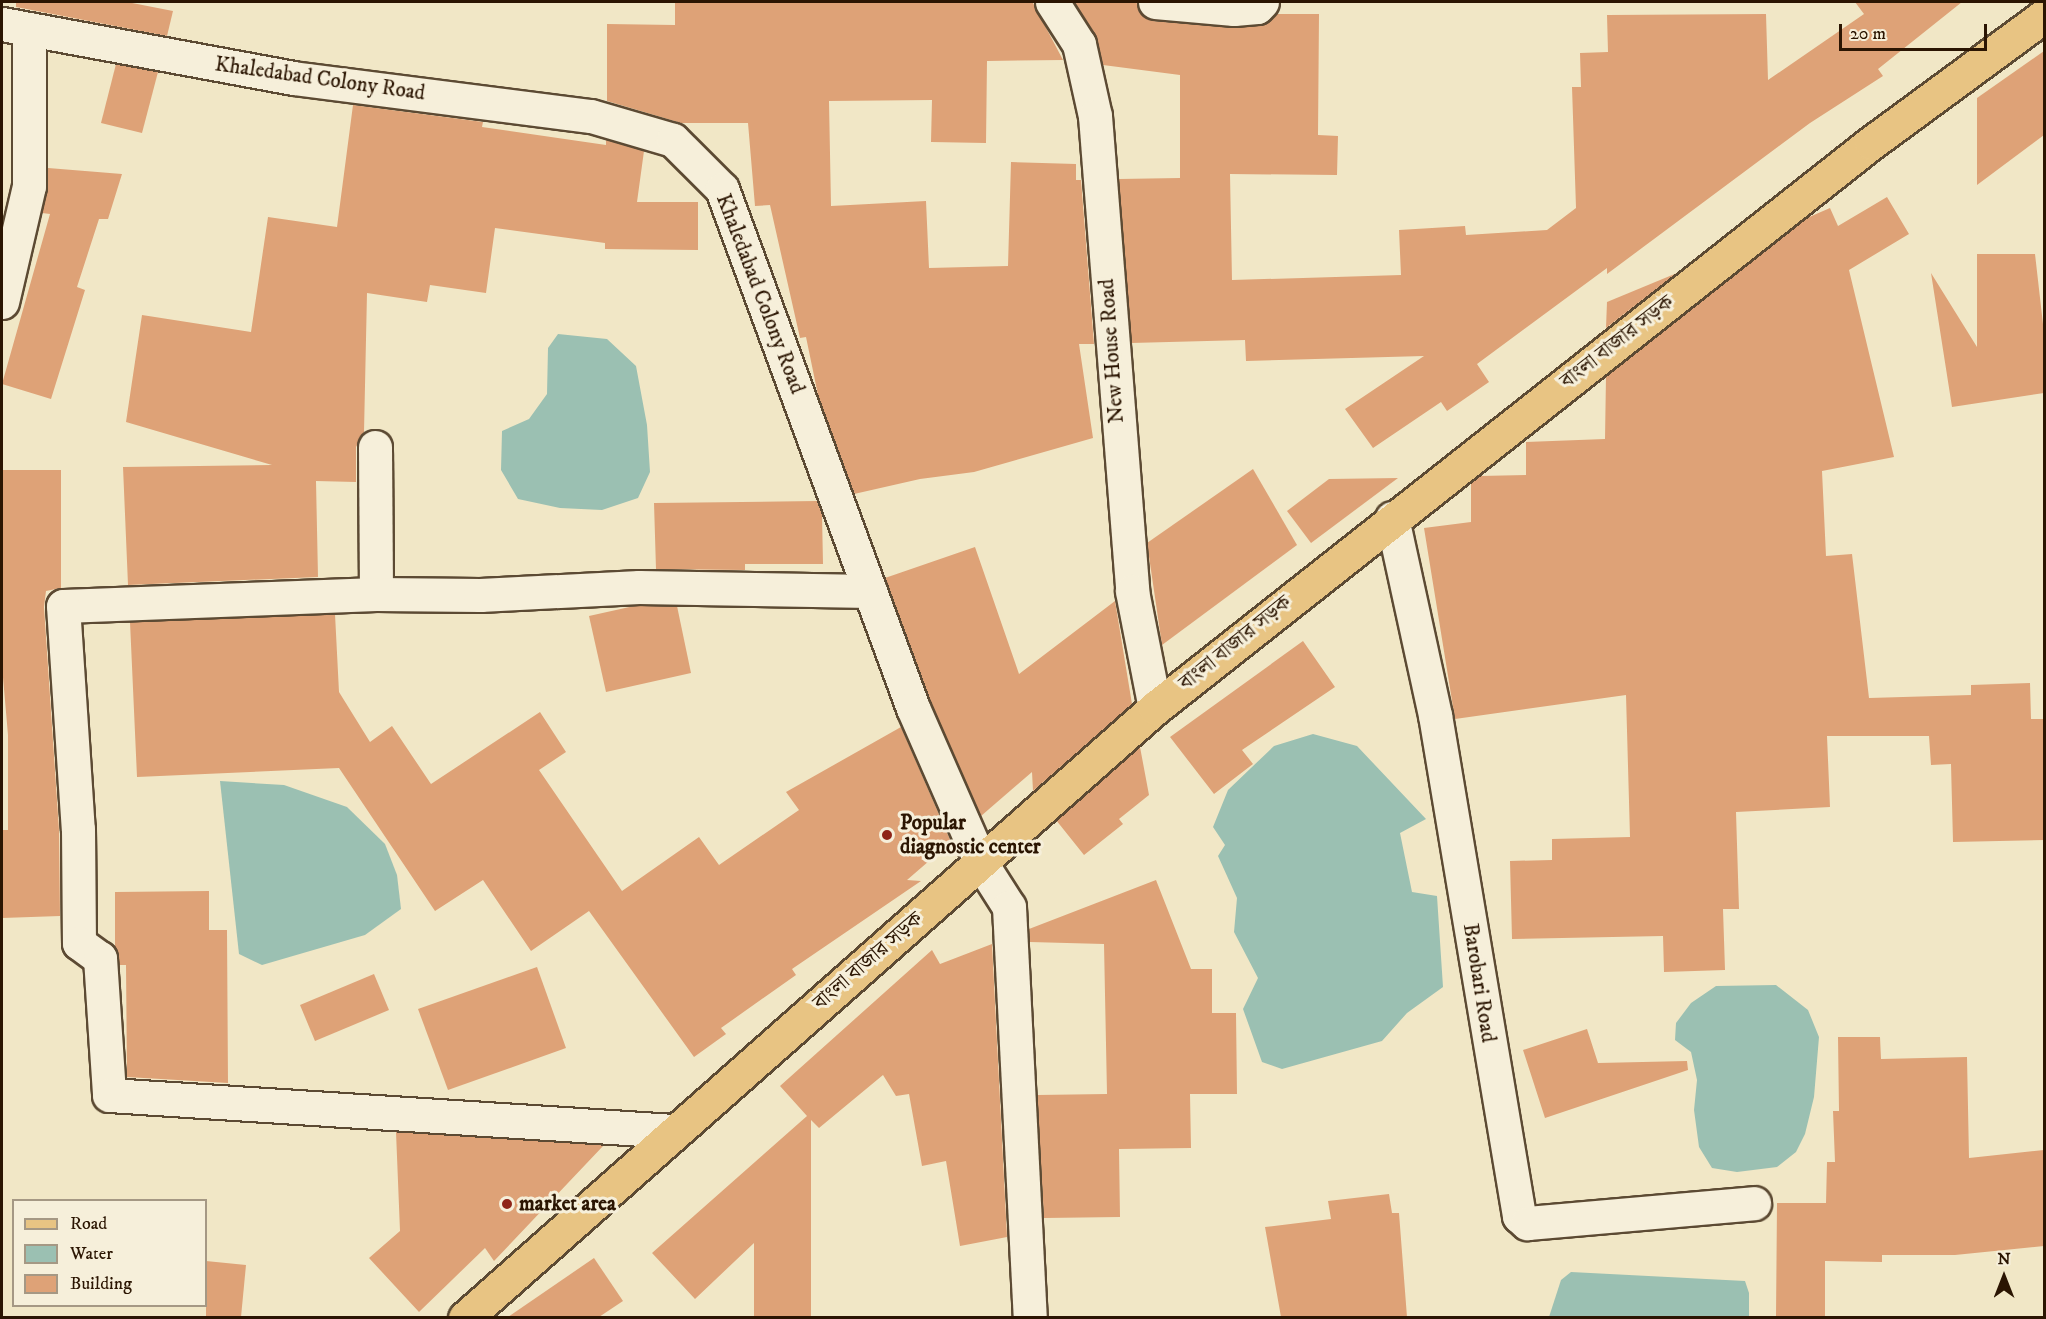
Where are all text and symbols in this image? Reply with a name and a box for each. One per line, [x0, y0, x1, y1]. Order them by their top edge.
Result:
scale bar [1842, 12, 1990, 50]
text: 20 m [1850, 23, 1886, 45]
street label: Khaledabad Colony Road [213, 52, 427, 106]
street label: Khaledabad Colony Road [710, 190, 810, 398]
street label: New House Road [1094, 278, 1130, 424]
street label: বাংলা বাজার সড়ক [1555, 290, 1679, 394]
street label: বাংলা বাজার সড়ক [1174, 590, 1296, 696]
place label: Popular diagnostic center [900, 810, 1041, 860]
marker: Popular diagnostic center [878, 826, 896, 844]
street label: বাংলা বাজার সড়ক [808, 907, 928, 1015]
street label: Barobari Road [1457, 922, 1501, 1044]
place label: market area [519, 1191, 616, 1217]
marker: market area [500, 1197, 514, 1211]
legend [12, 1199, 207, 1307]
text: Road [70, 1213, 107, 1235]
text: Water [70, 1243, 113, 1265]
north arrow [1974, 1247, 2034, 1307]
text: N [1997, 1249, 2011, 1269]
text: Building [70, 1273, 132, 1295]

